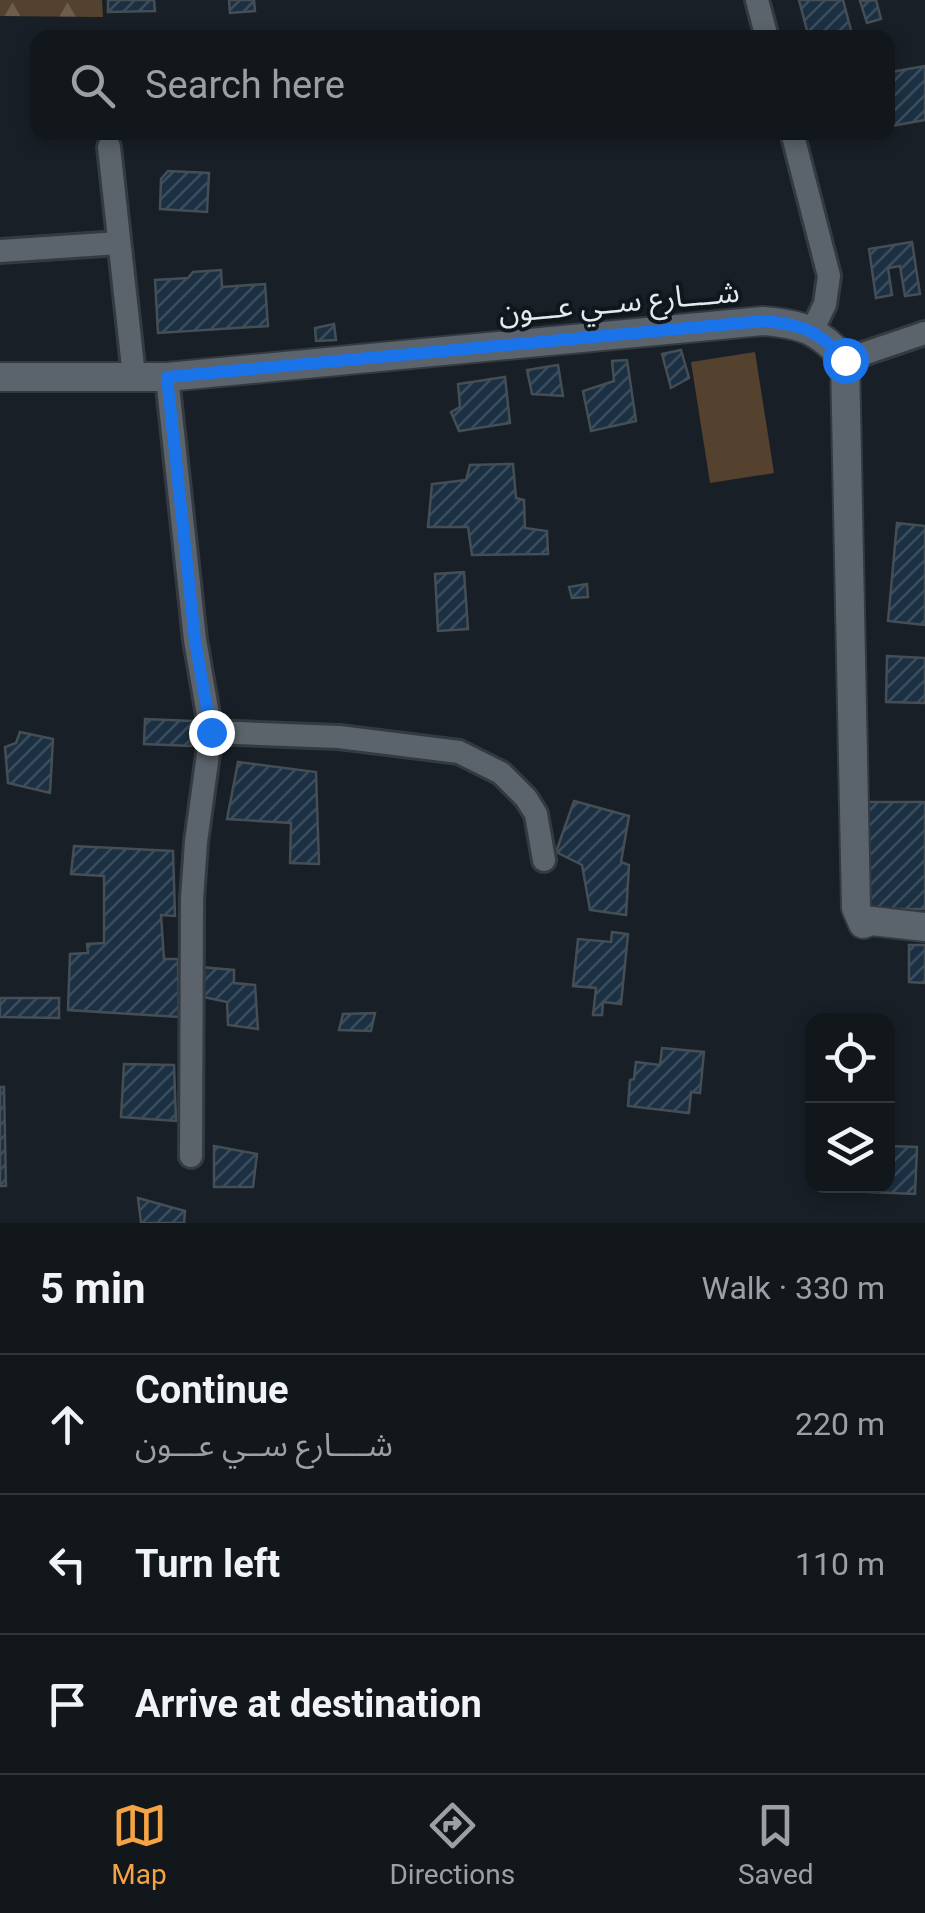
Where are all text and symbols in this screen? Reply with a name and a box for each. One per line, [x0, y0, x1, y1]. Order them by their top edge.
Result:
search box [30, 30, 895, 140]
icon: search [65, 58, 120, 113]
text: Search here [145, 63, 345, 107]
street label: شــــارع ســي عـــون [497, 274, 741, 335]
route start [823, 338, 869, 384]
route end [189, 710, 235, 756]
map controls [805, 1013, 895, 1193]
button: locate [805, 1013, 895, 1103]
button: layers [805, 1103, 895, 1193]
text: 5 min [40, 1264, 146, 1313]
text: Walk · 330 m [702, 1269, 885, 1307]
text: Continue [135, 1368, 289, 1412]
icon: ahead [40, 1397, 95, 1452]
text: 220 m [795, 1405, 885, 1443]
text: شــــارع ســي عـــون [135, 1426, 393, 1464]
icon: left [40, 1537, 95, 1592]
text: Turn left [135, 1542, 280, 1586]
text: 110 m [795, 1545, 885, 1583]
icon: arrive [40, 1677, 95, 1732]
text: Arrive at destination [135, 1682, 482, 1726]
tab: Map [111, 1798, 167, 1891]
tab: Directions [389, 1798, 515, 1891]
tab: Saved [738, 1798, 814, 1891]

